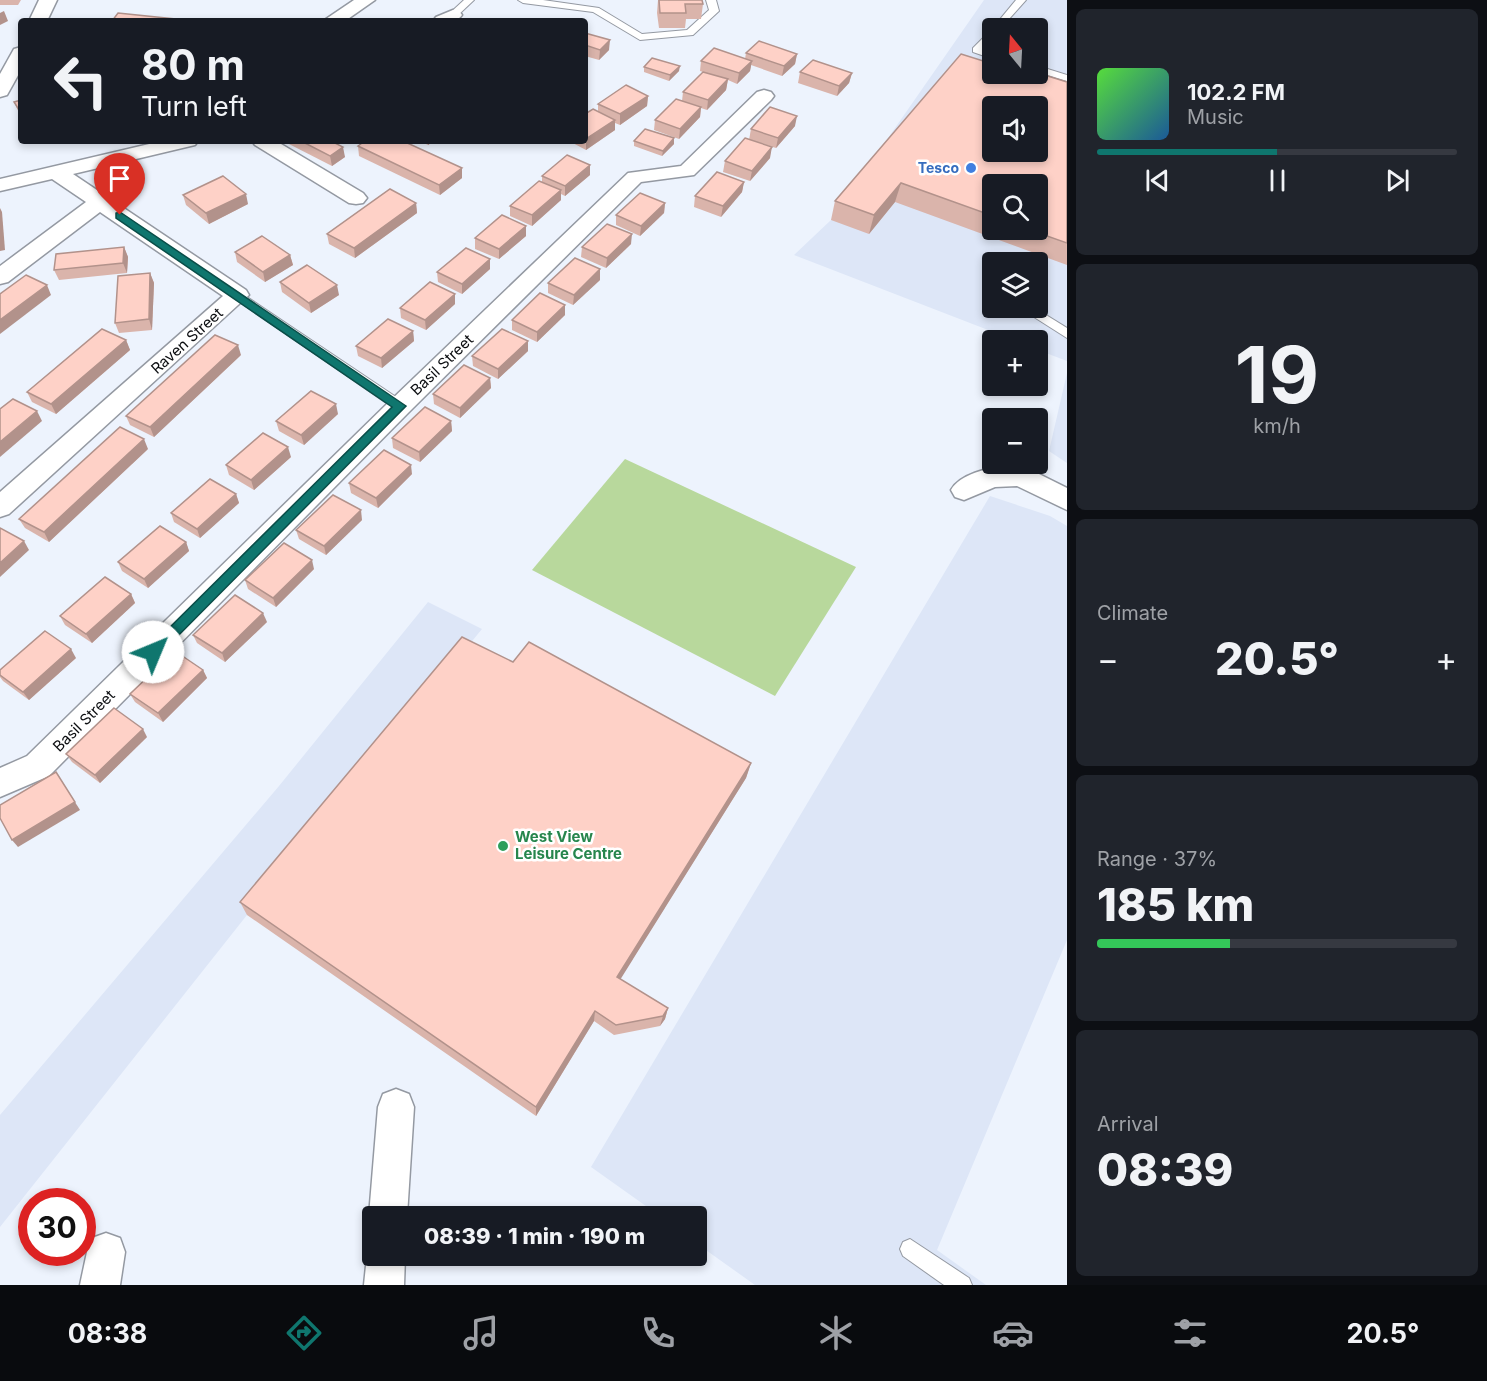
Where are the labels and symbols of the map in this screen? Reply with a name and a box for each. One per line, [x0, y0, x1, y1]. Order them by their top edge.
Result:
north arrow [982, 18, 1048, 84]
pin [94, 153, 145, 215]
place label: Tesco [918, 159, 959, 176]
marker: Tesco [964, 161, 978, 175]
street label: Raven Street [147, 303, 227, 378]
street label: Basil Street [406, 330, 477, 399]
position arrow [121, 620, 185, 684]
street label: Basil Street [49, 686, 119, 756]
place label: West View Leisure Centre [515, 827, 622, 863]
marker: West View Leisure Centre [496, 839, 510, 853]
speed limit sign: 30 [18, 1188, 96, 1266]

